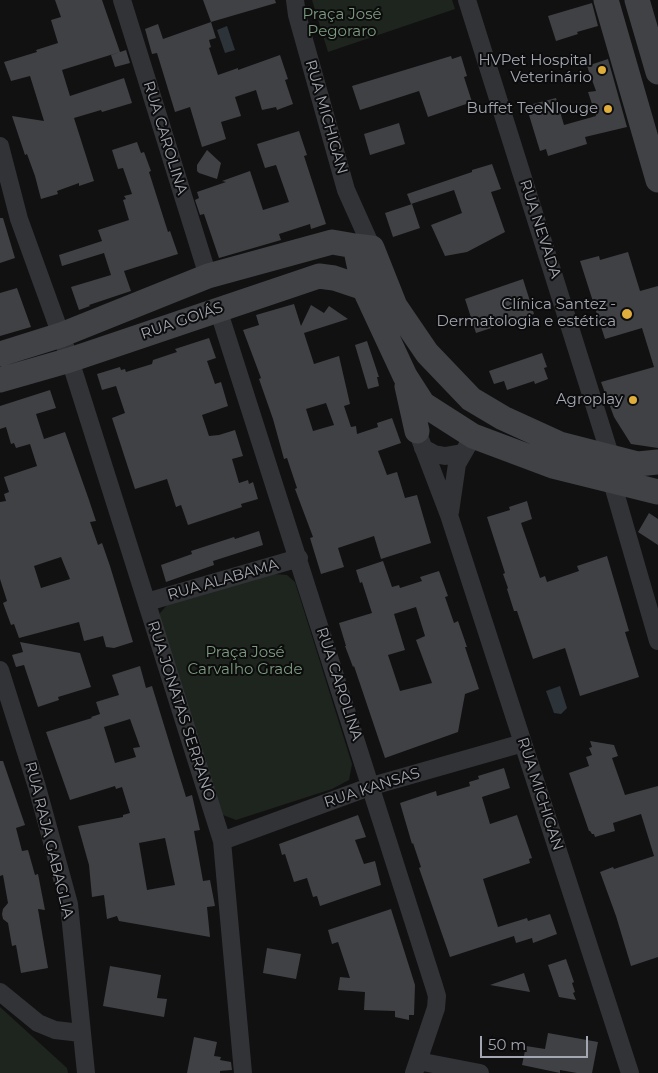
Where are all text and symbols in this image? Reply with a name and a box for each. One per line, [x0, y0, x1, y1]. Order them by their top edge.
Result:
park label: Praça José Pegoraro [302, 6, 382, 41]
place label: HVPet Hospital Veterinário [478, 52, 592, 87]
street label: RUA MICHIGAN [301, 58, 351, 176]
marker: HVPet Hospital Veterinário [596, 64, 608, 76]
street label: RUA CAROLINA [139, 79, 191, 197]
place label: Buffet TeeNlouge [467, 100, 598, 118]
marker: Buffet TeeNlouge [602, 103, 614, 115]
street label: RUA NEVADA [516, 177, 564, 281]
place label: Clínica Santez - Dermatologia e estética [436, 296, 616, 331]
street label: RUA GOIÁS [138, 299, 226, 343]
marker: Clínica Santez - Dermatologia e estética [620, 307, 634, 321]
place label: Agroplay [556, 391, 623, 409]
marker: Agroplay [627, 394, 639, 406]
street label: RUA ALABAMA [165, 556, 281, 604]
street label: RUA JONATAS SERRANO [143, 619, 219, 803]
street label: RUA CAROLINA [312, 625, 366, 743]
park label: Praça José Carvalho Grade [188, 644, 302, 679]
street label: RUA MICHIGAN [513, 735, 567, 853]
street label: RUA RAJA GABAGLIA [21, 760, 77, 920]
street label: RUA KANSAS [322, 764, 422, 812]
scale bar [483, 1026, 590, 1058]
text: 50 m [488, 1035, 526, 1054]

